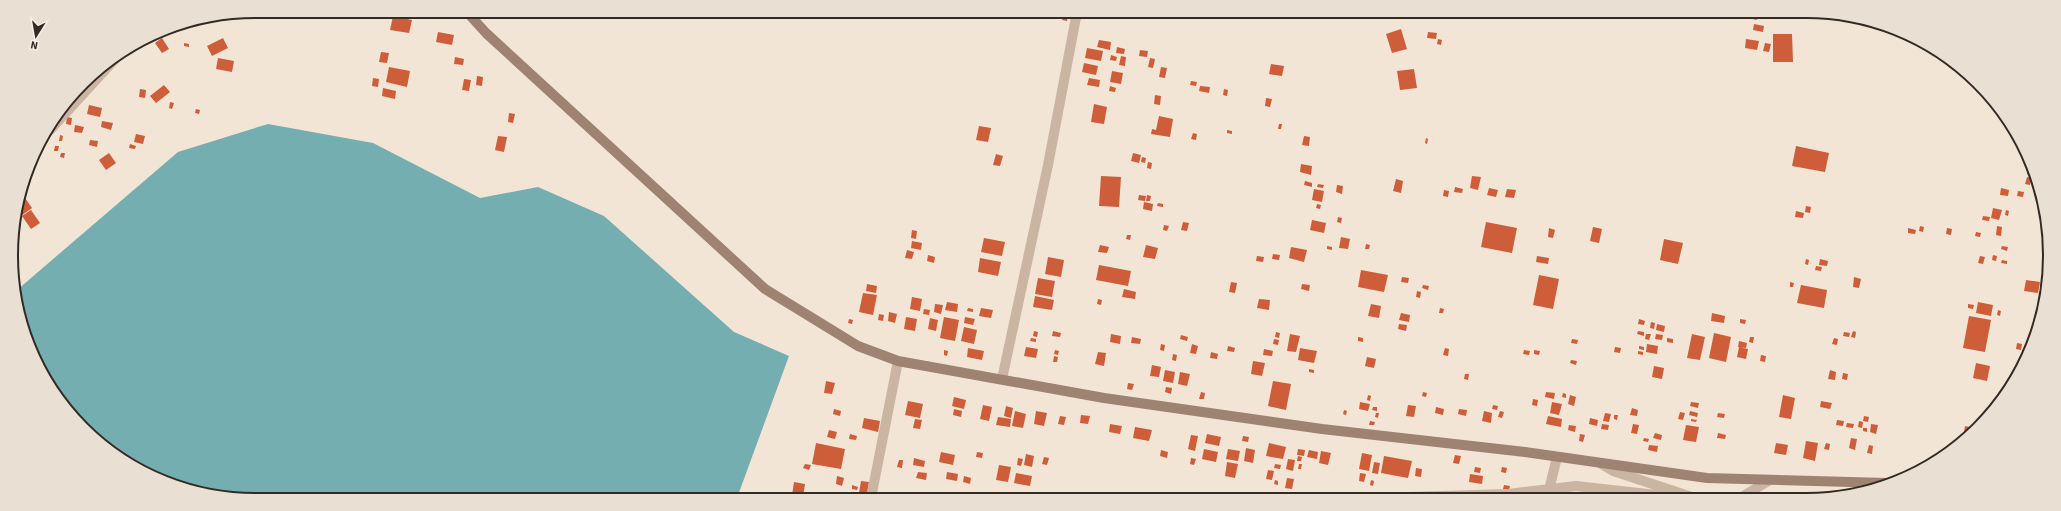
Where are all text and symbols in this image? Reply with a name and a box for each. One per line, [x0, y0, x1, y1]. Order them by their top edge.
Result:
north arrow [16, 16, 56, 56]
text: N [29, 37, 39, 53]

